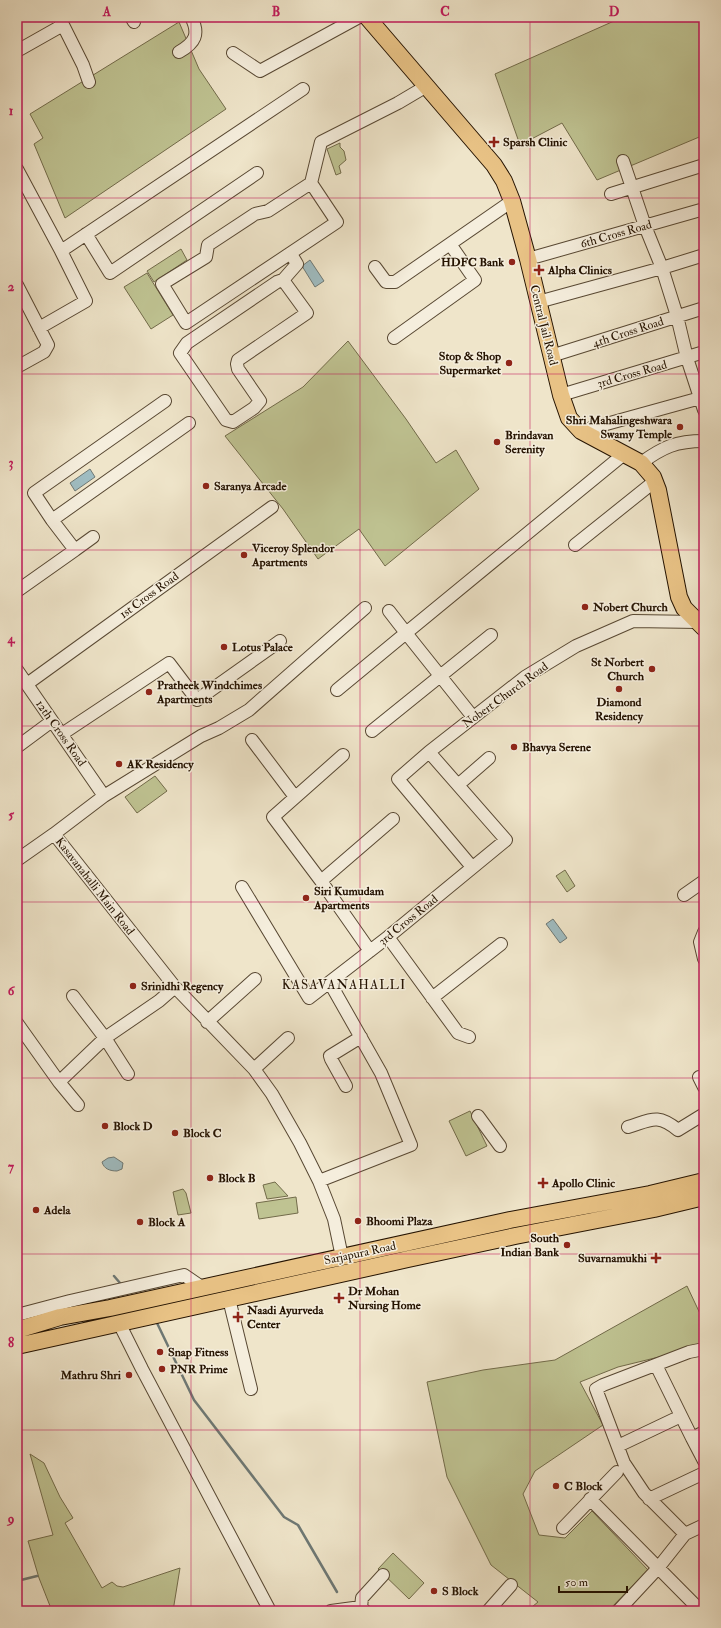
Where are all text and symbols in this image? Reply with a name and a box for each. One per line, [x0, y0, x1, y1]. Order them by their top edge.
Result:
text: A [102, 4, 112, 20]
text: B [272, 4, 280, 20]
text: C [440, 4, 450, 20]
text: D [609, 4, 620, 20]
text: 1 [9, 103, 14, 119]
place label: Sparsh Clinic [503, 135, 567, 150]
marker: Sparsh Clinic [488, 136, 500, 148]
street label: 6th Cross Road [579, 217, 654, 252]
place label: HDFC Bank [441, 255, 504, 270]
marker: HDFC Bank [507, 257, 517, 267]
place label: Alpha Clinics [547, 263, 612, 278]
marker: Alpha Clinics [533, 264, 545, 276]
text: 2 [8, 279, 15, 295]
street label: Central Jail Road [526, 283, 561, 367]
street label: 4th Cross Road [591, 314, 666, 351]
place label: Stop & Shop Supermarket [439, 349, 501, 378]
street label: 3rd Cross Road [595, 357, 669, 392]
marker: Stop & Shop Supermarket [504, 358, 514, 368]
place label: Shri Mahalingeshwara Swamy Temple [566, 413, 673, 442]
marker: Shri Mahalingeshwara Swamy Temple [675, 422, 685, 432]
place label: Brindavan Serenity [505, 428, 554, 457]
marker: Brindavan Serenity [492, 437, 502, 447]
text: 3 [9, 455, 14, 471]
place label: Saranya Arcade [214, 479, 287, 494]
marker: Saranya Arcade [201, 481, 211, 491]
place label: Viceroy Splendor Apartments [251, 541, 335, 570]
marker: Viceroy Splendor Apartments [239, 550, 249, 560]
street label: 1st Cross Road [117, 569, 182, 622]
place label: Nobert Church [592, 600, 669, 615]
marker: Nobert Church [580, 602, 590, 612]
text: 4 [6, 631, 15, 647]
place label: Lotus Palace [232, 640, 294, 655]
marker: Lotus Palace [219, 642, 229, 652]
place label: St Norbert Church [591, 655, 645, 684]
street label: Nobert Church Road [459, 659, 551, 732]
marker: St Norbert Church [647, 664, 657, 674]
place label: Pratheek Windchimes Apartments [156, 678, 262, 707]
marker: Diamond Residency [614, 684, 624, 694]
marker: Pratheek Windchimes Apartments [144, 687, 154, 697]
place label: Diamond Residency [595, 695, 644, 724]
street label: 12th Cross Road [32, 697, 89, 770]
place label: Bhavya Serene [522, 740, 592, 755]
marker: Bhavya Serene [509, 742, 519, 752]
place label: AK Residency [126, 757, 194, 772]
marker: AK Residency [114, 759, 124, 769]
text: 5 [8, 807, 14, 823]
street label: Kasavanahalli Main Road [52, 834, 137, 938]
place label: Siri Kumudam Apartments [313, 884, 385, 913]
street label: 3rd Cross Road [376, 892, 441, 949]
marker: Siri Kumudam Apartments [301, 893, 311, 903]
district label: KASAVANAHALLI [282, 977, 406, 993]
place label: Srinidhi Regency [141, 979, 224, 994]
marker: Srinidhi Regency [128, 981, 138, 991]
text: 6 [8, 983, 16, 999]
place label: Block D [113, 1119, 153, 1134]
marker: Block D [100, 1121, 110, 1131]
place label: Block C [183, 1126, 222, 1141]
marker: Block C [170, 1128, 180, 1138]
text: 7 [8, 1159, 15, 1175]
place label: Block B [218, 1171, 256, 1186]
marker: Block B [205, 1173, 215, 1183]
place label: Apollo Clinic [551, 1176, 615, 1191]
marker: Apollo Clinic [537, 1177, 549, 1189]
place label: Adela [43, 1203, 72, 1218]
marker: Adela [31, 1205, 41, 1215]
place label: Bhoomi Plaza [366, 1214, 434, 1229]
place label: Block A [148, 1215, 186, 1230]
marker: Bhoomi Plaza [353, 1216, 363, 1226]
marker: Block A [135, 1217, 145, 1227]
place label: South Indian Bank [501, 1231, 560, 1260]
street label: Sarjapura Road [323, 1239, 397, 1268]
marker: South Indian Bank [562, 1240, 572, 1250]
place label: Suvarnamukhi [578, 1251, 648, 1266]
marker: Suvarnamukhi [650, 1252, 662, 1264]
place label: Dr Mohan Nursing Home [347, 1284, 422, 1313]
marker: Dr Mohan Nursing Home [333, 1292, 345, 1304]
place label: Naadi Ayurveda Center [246, 1303, 324, 1332]
marker: Naadi Ayurveda Center [232, 1311, 244, 1323]
text: 8 [8, 1335, 14, 1351]
place label: Snap Fitness [168, 1345, 228, 1360]
marker: Snap Fitness [155, 1347, 165, 1357]
place label: PNR Prime [170, 1362, 229, 1377]
marker: PNR Prime [157, 1364, 167, 1374]
place label: Mathru Shri [60, 1368, 122, 1383]
marker: Mathru Shri [124, 1370, 134, 1380]
place label: C Block [564, 1479, 603, 1494]
marker: C Block [551, 1481, 561, 1491]
text: 9 [6, 1511, 15, 1527]
scale bar [559, 1568, 627, 1594]
text: 50 m [565, 1575, 589, 1590]
place label: S Block [442, 1584, 479, 1599]
marker: S Block [429, 1586, 439, 1596]

